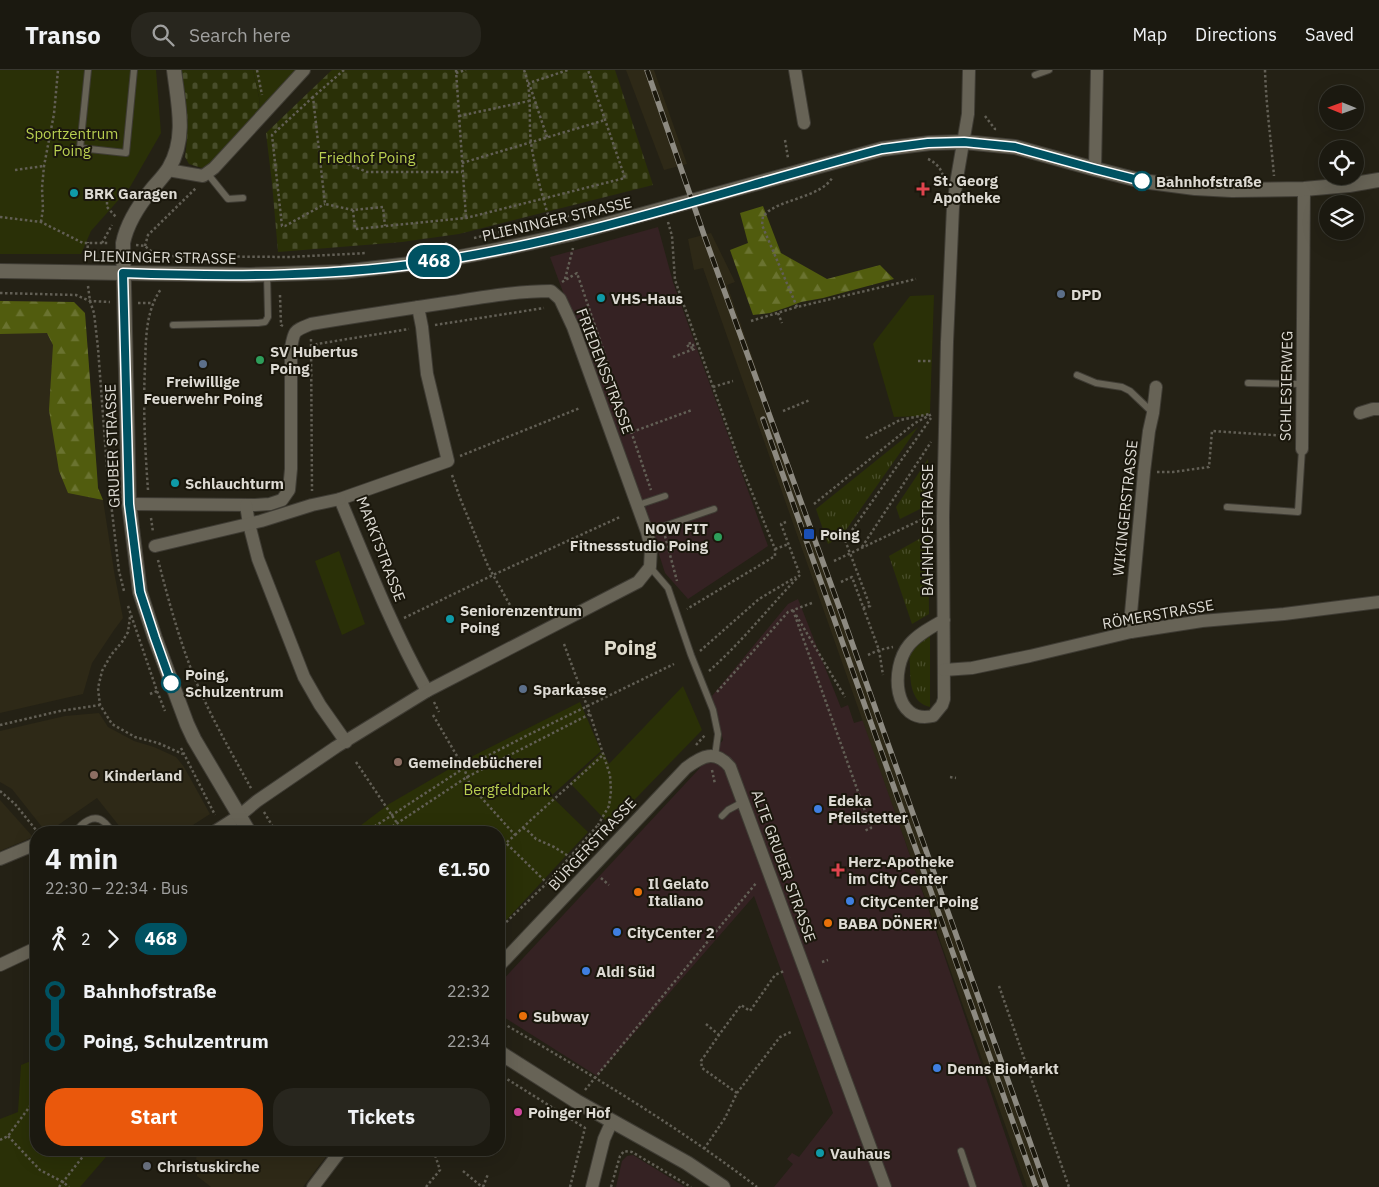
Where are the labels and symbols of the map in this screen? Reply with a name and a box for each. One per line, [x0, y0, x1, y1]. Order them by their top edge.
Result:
north arrow [1319, 85, 1364, 130]
park label: Sportzentrum Poing [26, 124, 118, 160]
park label: Friedhof Poing [319, 148, 416, 167]
place label: St. Georg Apotheke [933, 171, 1001, 207]
marker: Bahnhofstraße [1132, 171, 1152, 191]
place label: Bahnhofstraße [1156, 172, 1262, 191]
marker: St. Georg Apotheke [917, 183, 929, 195]
place label: BRK Garagen [84, 184, 177, 203]
marker: BRK Garagen [68, 187, 80, 199]
street label: PLIENINGER STRASSE [480, 193, 634, 245]
line badge: 468 [405, 245, 463, 277]
street label: PLIENINGER STRASSE [83, 246, 237, 268]
place label: DPD [1071, 285, 1102, 304]
marker: DPD [1055, 288, 1067, 300]
place label: VHS-Haus [611, 289, 684, 308]
marker: VHS-Haus [595, 292, 607, 304]
street label: FRIEDENSSTRASSE [572, 305, 638, 437]
street label: SCHLESIERWEG [1276, 331, 1296, 441]
place label: SV Hubertus Poing [270, 342, 359, 378]
marker: SV Hubertus Poing [254, 354, 266, 366]
marker: Freiwillige Feuerwehr Poing [197, 358, 209, 370]
place label: Freiwillige Feuerwehr Poing [143, 372, 263, 408]
street label: GRUBER STRASSE [100, 384, 124, 508]
street label: WIKINGERSTRASSE [1108, 439, 1142, 577]
street label: BAHNHOFSTRASSE [918, 464, 937, 596]
place label: Schlauchturm [185, 474, 284, 493]
marker: Schlauchturm [169, 477, 181, 489]
street label: MARKTSTRASSE [352, 494, 410, 604]
place label: NOW FIT Fitnessstudio Poing [570, 519, 709, 555]
place label: Poing [820, 525, 860, 544]
marker: Poing [802, 527, 816, 541]
marker: NOW FIT Fitnessstudio Poing [712, 531, 724, 543]
street label: RÖMERSTRASSE [1101, 595, 1215, 633]
place label: Seniorenzentrum Poing [460, 601, 582, 637]
marker: Seniorenzentrum Poing [444, 613, 456, 625]
district label: Poing [604, 634, 657, 661]
place label: Poing, Schulzentrum [185, 665, 284, 701]
marker: Poing, Schulzentrum [161, 673, 181, 693]
place label: Sparkasse [533, 680, 607, 699]
marker: Sparkasse [517, 683, 529, 695]
place label: Gemeindebücherei [408, 753, 542, 772]
marker: Gemeindebücherei [392, 756, 404, 768]
place label: Kinderland [104, 766, 182, 785]
marker: Kinderland [88, 769, 100, 781]
park label: Bergfeldpark [463, 780, 551, 799]
street label: ALTE GRUBER STRASSE [748, 787, 820, 945]
place label: Edeka Pfeilstetter [828, 791, 908, 827]
street label: BÜRGERSTRASSE [544, 793, 640, 895]
marker: Edeka Pfeilstetter [812, 803, 824, 815]
place label: Herz-Apotheke im City Center [848, 852, 954, 888]
marker: Herz-Apotheke im City Center [832, 864, 844, 876]
place label: Il Gelato Italiano [648, 874, 709, 910]
marker: Il Gelato Italiano [632, 886, 644, 898]
place label: CityCenter Poing [860, 892, 979, 911]
marker: CityCenter Poing [844, 895, 856, 907]
place label: BABA DÖNER! [838, 914, 938, 933]
marker: BABA DÖNER! [822, 917, 834, 929]
place label: CityCenter 2 [627, 923, 715, 942]
marker: CityCenter 2 [611, 926, 623, 938]
place label: Aldi Süd [596, 962, 655, 981]
marker: Aldi Süd [580, 965, 592, 977]
place label: Subway [533, 1007, 589, 1026]
marker: Subway [517, 1010, 529, 1022]
place label: Denns BioMarkt [947, 1059, 1059, 1078]
marker: Denns BioMarkt [931, 1062, 943, 1074]
place label: Poinger Hof [528, 1103, 611, 1122]
marker: Poinger Hof [512, 1106, 524, 1118]
place label: Vauhaus [830, 1144, 891, 1163]
marker: Vauhaus [814, 1147, 826, 1159]
place label: Christuskirche [157, 1157, 260, 1176]
marker: Christuskirche [141, 1160, 153, 1172]

